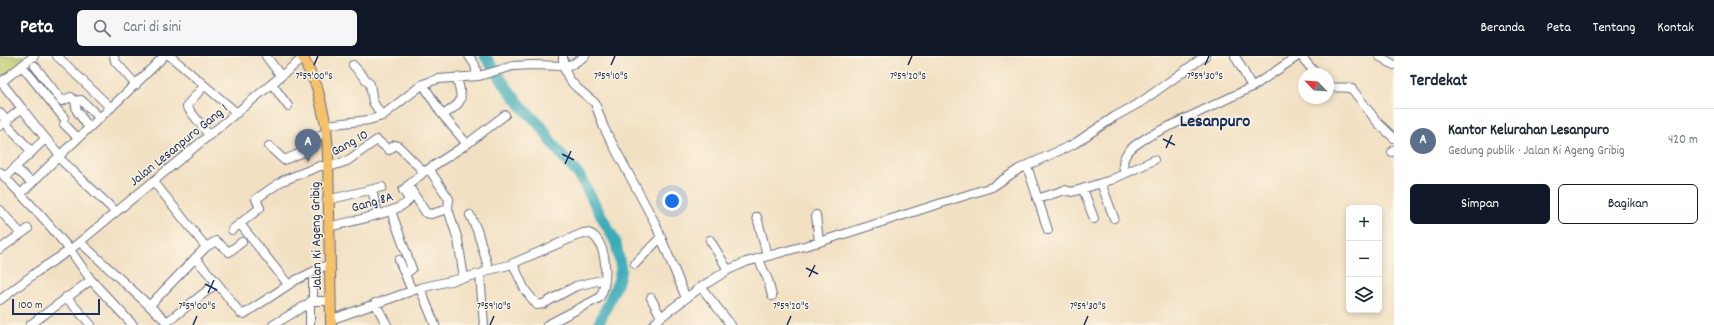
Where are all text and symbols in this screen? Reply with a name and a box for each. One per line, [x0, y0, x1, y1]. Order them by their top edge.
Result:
search box [77, 10, 357, 46]
text: Peta [20, 15, 53, 42]
icon: search [91, 17, 113, 39]
text: Cari di sini [123, 17, 181, 39]
text: Beranda [1480, 18, 1525, 38]
text: Peta [1547, 18, 1571, 38]
text: Tentang [1593, 18, 1635, 38]
text: Kontak [1657, 18, 1694, 38]
north arrow [1298, 68, 1334, 104]
text: 7°59'00"S [295, 70, 333, 84]
text: 7°59'10"S [594, 70, 628, 84]
text: 7°59'20"S [890, 70, 926, 84]
text: 7°59'30"S [1187, 70, 1223, 84]
text: Terdekat [1410, 70, 1467, 94]
street label: Jalan Lesanpuro Gang 1 [126, 99, 233, 192]
district label: Lesanpuro [1180, 110, 1250, 135]
text: Kantor Kelurahan Lesanpuro [1448, 120, 1609, 142]
street label: Gang 10 [328, 125, 372, 162]
pin: A [295, 129, 321, 162]
text: A [1419, 131, 1427, 150]
text: 420 m [1668, 131, 1698, 150]
text: Gedung publik · Jalan Ki Ageng Gribig [1448, 142, 1625, 161]
street label: Jalan Ki Ageng Gribig [306, 181, 328, 291]
button: Simpan [1410, 184, 1550, 224]
button: Bagikan [1558, 184, 1698, 224]
street label: Gang 8A [349, 187, 396, 218]
your location [662, 191, 682, 211]
map controls [1346, 205, 1382, 313]
button: + [1346, 205, 1382, 241]
button: − [1346, 241, 1382, 277]
button: layers [1346, 277, 1382, 313]
scale bar [12, 297, 100, 316]
text: 100 m [18, 298, 42, 314]
text: 7°59'00"S [178, 300, 216, 314]
text: 7°59'10"S [477, 300, 511, 314]
text: 7°59'20"S [773, 300, 809, 314]
text: 7°59'30"S [1070, 300, 1106, 314]

